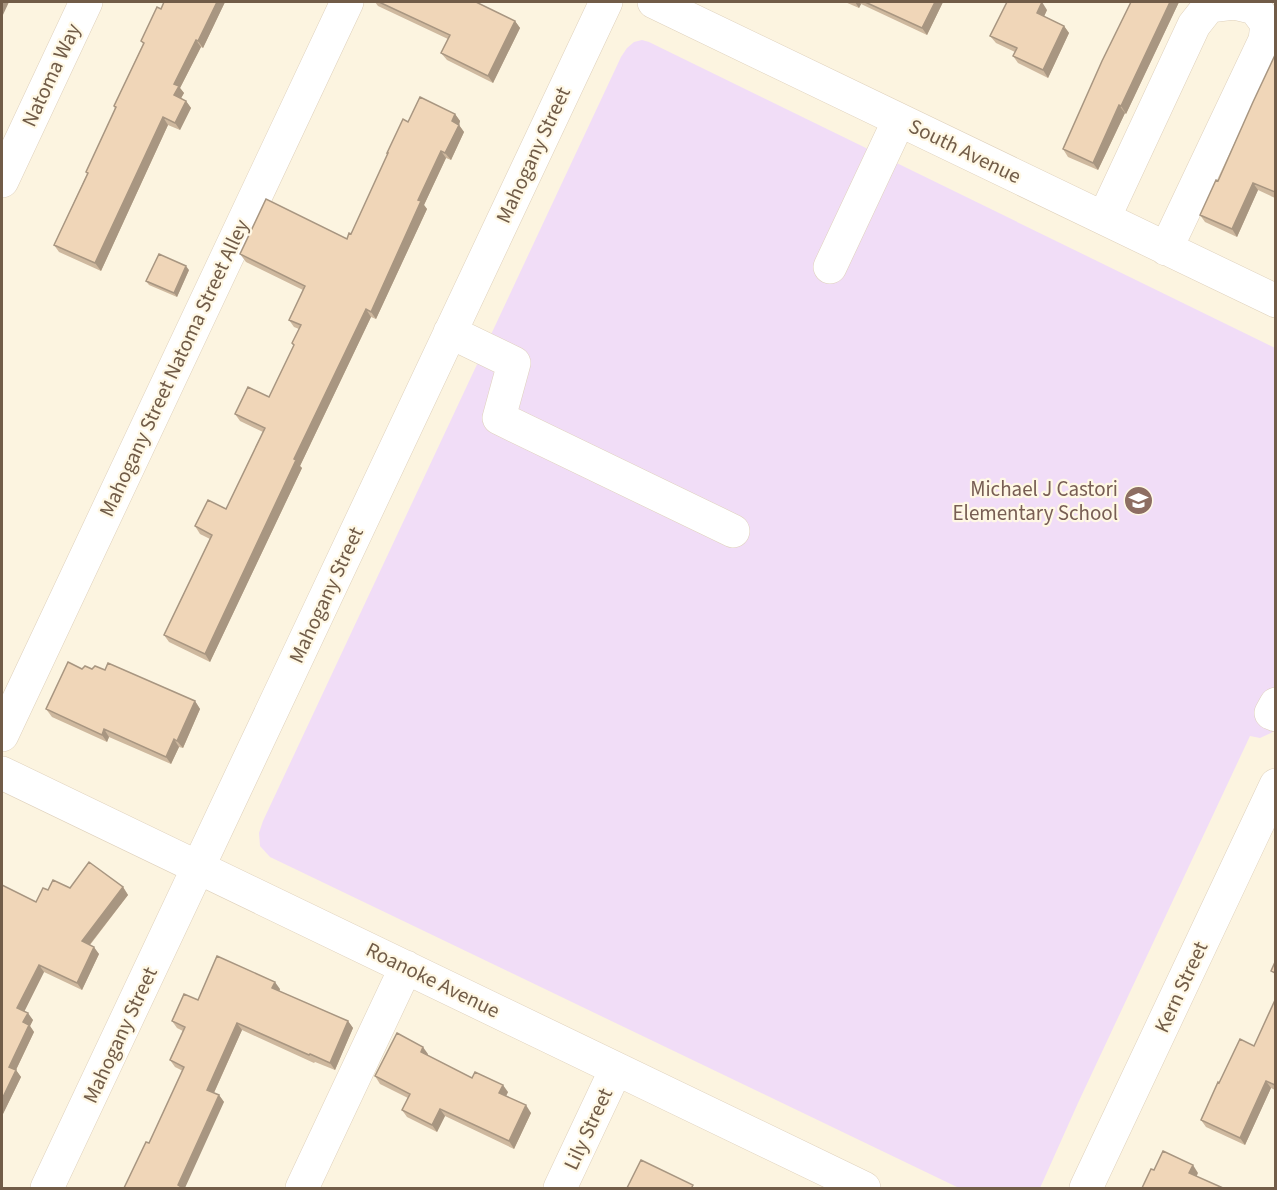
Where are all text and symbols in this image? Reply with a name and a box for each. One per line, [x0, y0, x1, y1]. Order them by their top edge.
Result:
street label: Natoma Way [14, 18, 88, 132]
street label: Mahogany Street [488, 82, 578, 228]
street label: South Avenue [904, 111, 1026, 191]
street label: Mahogany Street Natoma Street Alley [92, 214, 256, 522]
place label: Michael J Castori Elementary School [952, 474, 1118, 528]
school or university icon: Michael J Castori Elementary School [1123, 485, 1155, 517]
street label: Mahogany Street [281, 522, 371, 668]
street label: Roanoke Avenue [361, 935, 505, 1025]
street label: Kern Street [1147, 936, 1215, 1038]
street label: Mahogany Street [75, 962, 165, 1108]
street label: Lily Street [556, 1083, 620, 1175]

